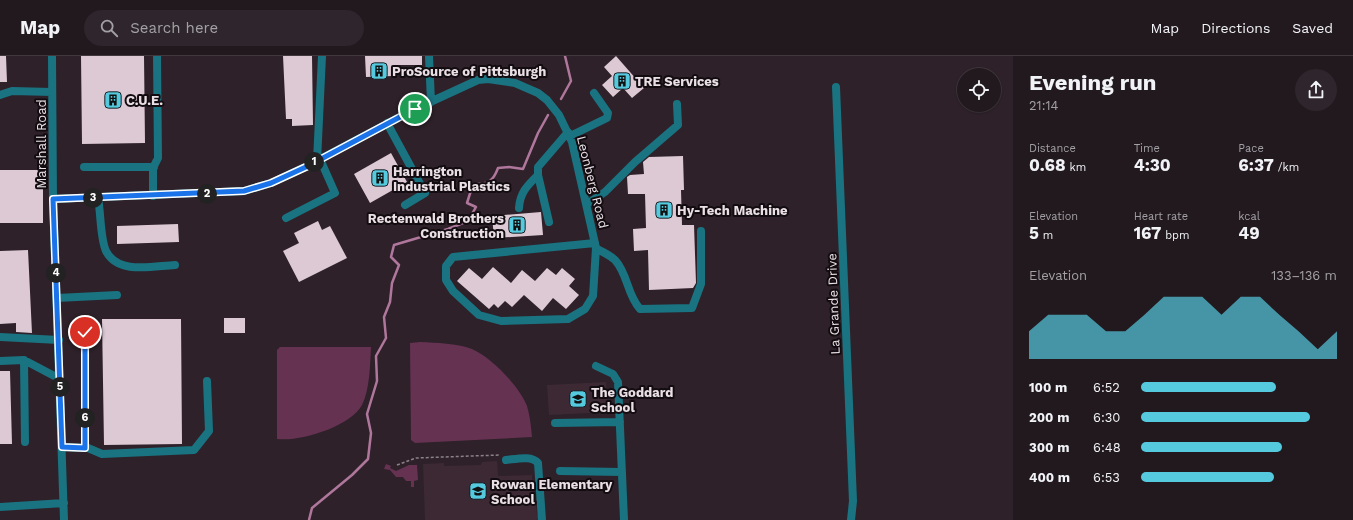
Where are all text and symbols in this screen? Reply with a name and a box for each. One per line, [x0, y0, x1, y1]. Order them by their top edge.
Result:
search box [84, 10, 364, 46]
text: Map [20, 16, 60, 39]
icon: search [98, 17, 120, 39]
text: Search here [130, 19, 218, 37]
text: Map [1151, 20, 1179, 36]
text: Directions [1201, 20, 1270, 36]
text: Saved [1292, 20, 1333, 36]
building icon: ProSource of Pittsburgh [369, 61, 389, 81]
place label: ProSource of Pittsburgh [392, 64, 546, 79]
map controls [957, 68, 1001, 112]
button: locate [957, 68, 1001, 112]
button: share [1295, 69, 1337, 111]
text: Evening run [1029, 70, 1157, 95]
building icon: TRE Services [612, 71, 632, 91]
place label: TRE Services [635, 74, 719, 89]
building icon: C.U.E. [103, 90, 123, 110]
pin [398, 92, 432, 126]
place label: C.U.E. [126, 93, 163, 108]
icon: arrive [404, 98, 426, 120]
text: 21:14 [1029, 98, 1059, 113]
street label: Marshall Road [34, 99, 49, 189]
street label: Leonberg Road [574, 134, 611, 230]
text: Distance [1029, 142, 1076, 155]
text: Time [1134, 142, 1160, 155]
text: Pace [1238, 142, 1264, 155]
pin: 1 [304, 152, 324, 172]
text: 1 [312, 155, 316, 168]
text: 0.68 [1029, 155, 1066, 175]
text: 4:30 [1134, 155, 1171, 175]
text: 6:37 [1238, 155, 1274, 175]
text: km [1066, 161, 1086, 174]
text: /km [1274, 161, 1299, 174]
place label: Harrington Industrial Plastics [393, 164, 510, 194]
building icon: Harrington Industrial Plastics [370, 168, 390, 188]
pin: 2 [197, 184, 217, 204]
text: 2 [204, 187, 210, 200]
pin: 3 [83, 188, 103, 208]
text: 3 [90, 191, 96, 204]
building icon: Hy-Tech Machine [654, 200, 674, 220]
place label: Hy-Tech Machine [677, 203, 788, 218]
text: Elevation [1029, 210, 1078, 223]
text: Heart rate [1134, 210, 1188, 223]
text: kcal [1238, 210, 1260, 223]
place label: Rectenwald Brothers Construction [368, 211, 504, 241]
building icon: Rectenwald Brothers Construction [507, 215, 527, 235]
text: 5 [1029, 223, 1039, 243]
text: 167 [1134, 223, 1161, 243]
text: 49 [1238, 223, 1260, 243]
text: m [1039, 229, 1053, 242]
text: bpm [1161, 229, 1189, 242]
street label: La Grande Drive [824, 253, 843, 355]
pin: 4 [46, 263, 66, 283]
text: 4 [52, 266, 60, 279]
text: Elevation [1029, 268, 1087, 283]
text: 133–136 m [1271, 268, 1337, 283]
pin [68, 315, 102, 349]
icon: check [74, 321, 96, 343]
pin: 5 [50, 377, 70, 397]
text: 5 [57, 380, 63, 393]
text: 100 m [1029, 380, 1067, 395]
text: 6:52 [1093, 380, 1120, 395]
place label: The Goddard School [591, 385, 673, 415]
school or university icon: The Goddard School [568, 389, 588, 409]
pin: 6 [75, 408, 95, 428]
text: 200 m [1029, 410, 1069, 425]
text: 6:30 [1093, 410, 1120, 425]
text: 6 [82, 411, 88, 424]
text: 300 m [1029, 440, 1069, 455]
text: 6:48 [1093, 440, 1121, 455]
text: 400 m [1029, 470, 1070, 485]
text: 6:53 [1093, 470, 1120, 485]
place label: Rowan Elementary School [491, 477, 613, 507]
school or university icon: Rowan Elementary School [468, 481, 488, 501]

